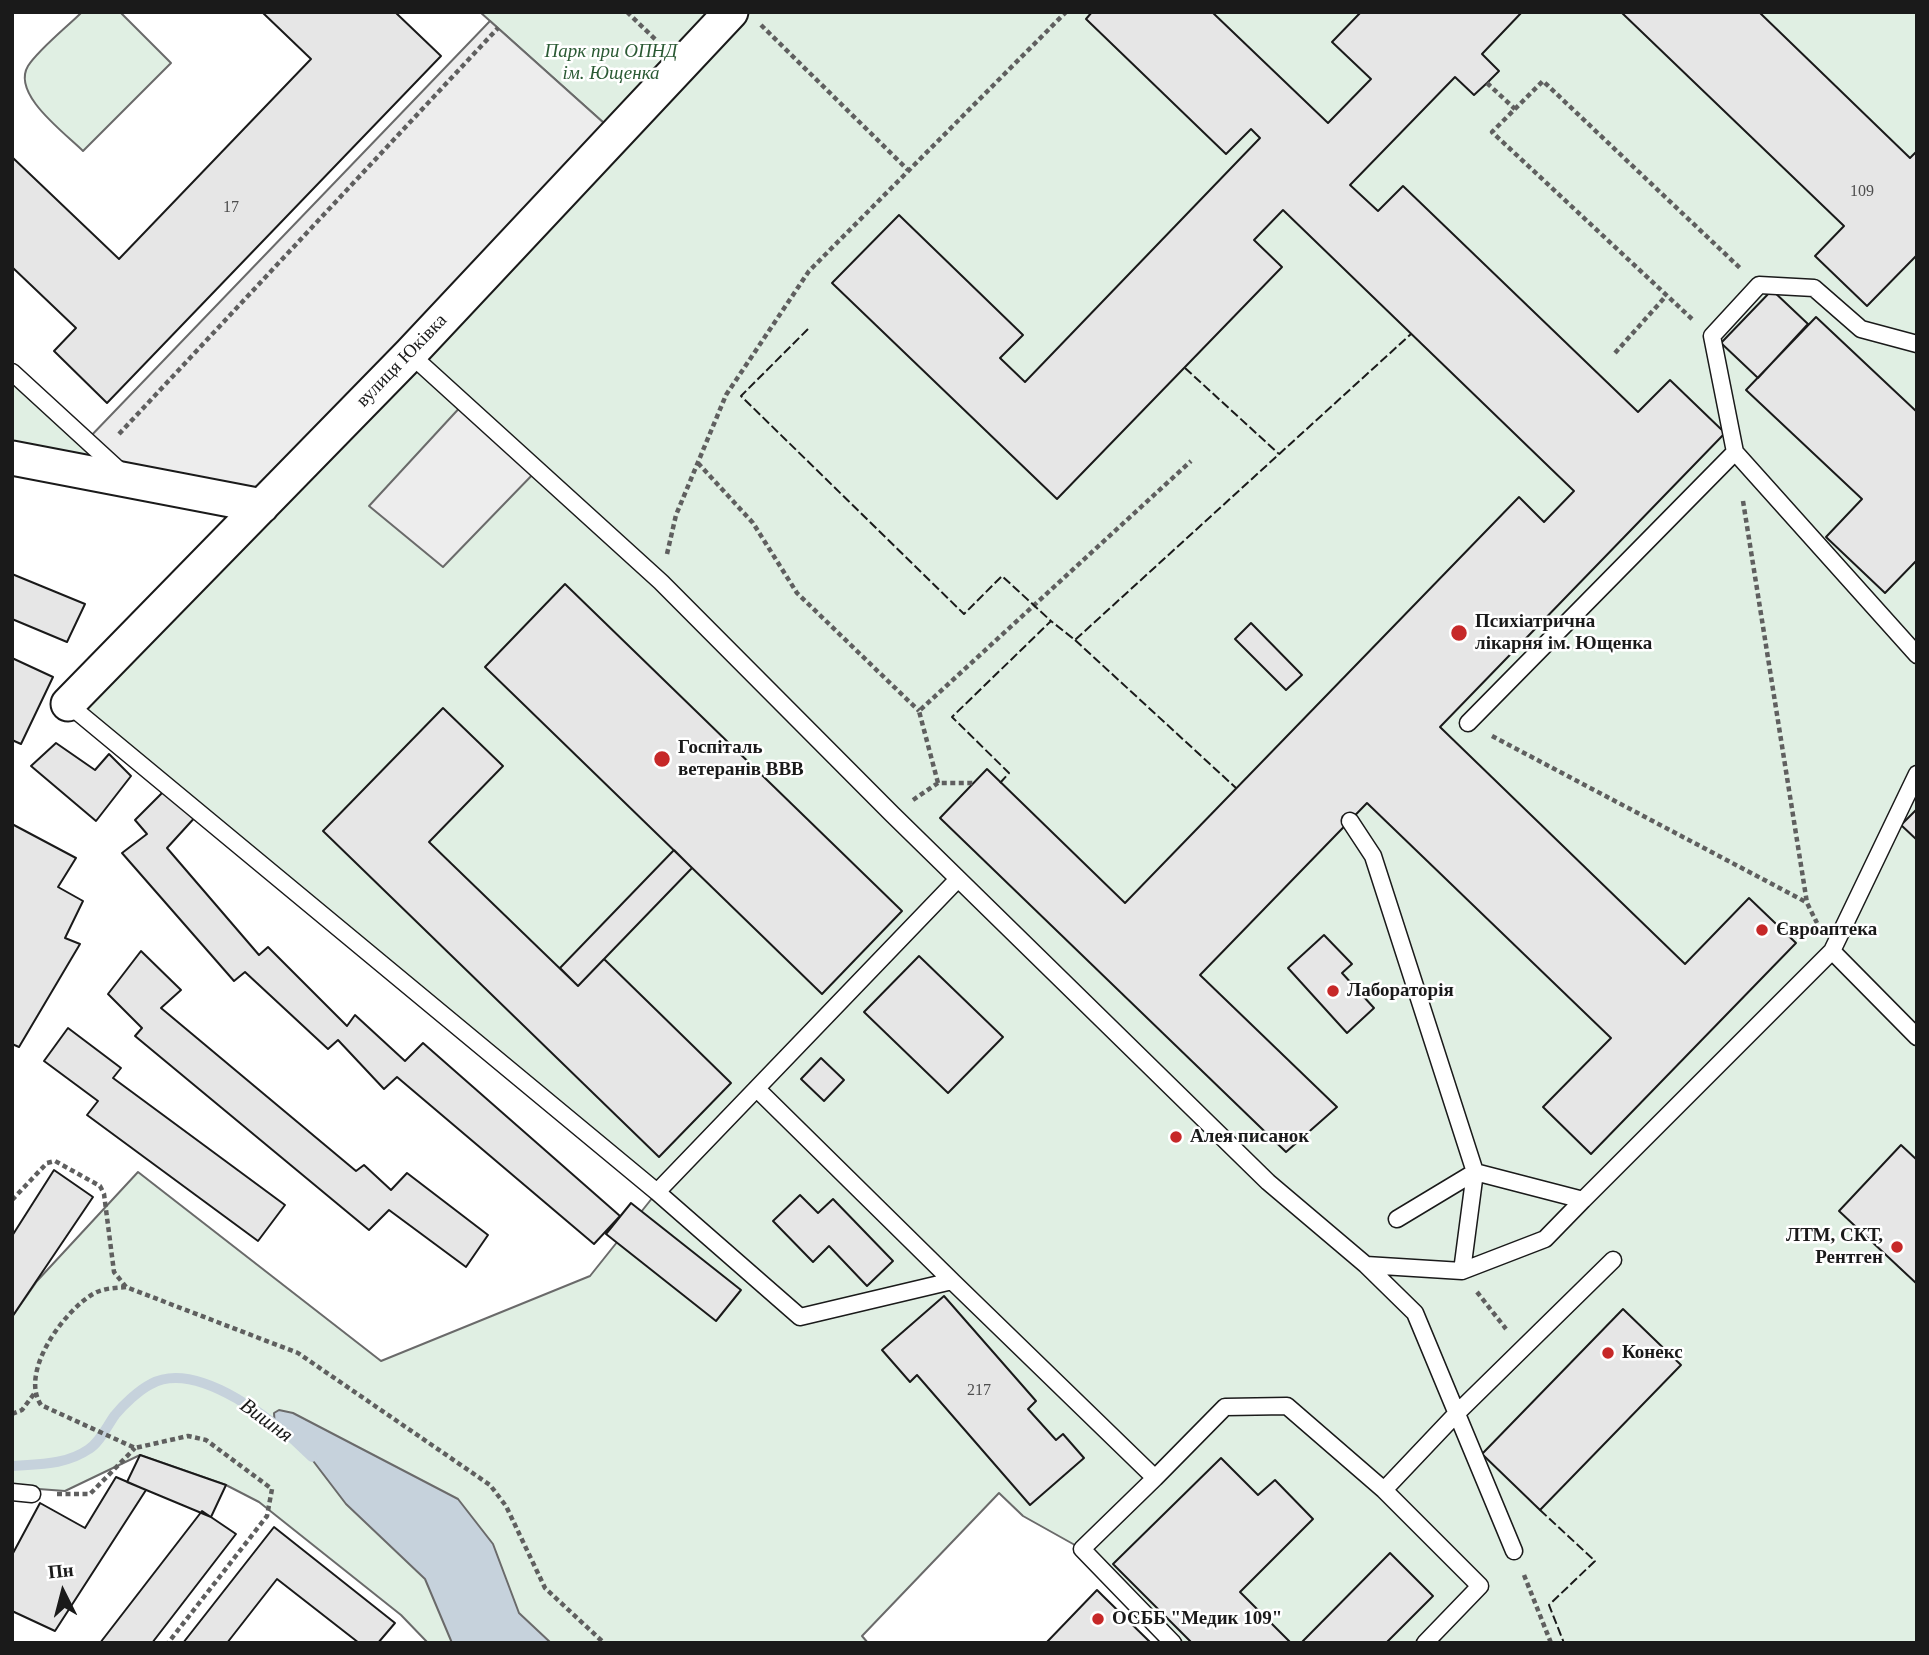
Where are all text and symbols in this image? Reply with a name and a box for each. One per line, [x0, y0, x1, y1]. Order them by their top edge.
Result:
park label: Парк при ОПНД ім. Ющенка [545, 41, 677, 85]
house number: 109 [1850, 182, 1874, 202]
house number: 17 [223, 198, 239, 218]
street label: вулиця Юківка [352, 310, 452, 412]
place label: Психіатрична лікарня ім. Ющенка [1475, 611, 1652, 655]
marker: Психіатрична лікарня ім. Ющенка [1449, 623, 1469, 643]
place label: Госпіталь ветеранів ВВВ [678, 737, 804, 781]
marker: Госпіталь ветеранів ВВВ [652, 749, 672, 769]
place label: Євроаптека [1776, 919, 1877, 941]
marker: Євроаптека [1754, 922, 1770, 938]
place label: Лабораторія [1347, 980, 1454, 1002]
marker: Лабораторія [1325, 983, 1341, 999]
place label: Алея писанок [1190, 1126, 1309, 1148]
marker: Алея писанок [1168, 1129, 1184, 1145]
place label: ЛТМ, СКТ, Рентген [1786, 1225, 1883, 1269]
marker: ЛТМ, СКТ, Рентген [1889, 1239, 1905, 1255]
place label: Конекс [1622, 1342, 1683, 1364]
marker: Конекс [1600, 1345, 1616, 1361]
house number: 217 [967, 1381, 991, 1401]
water label: Вишня [235, 1393, 297, 1449]
north arrow [28, 1557, 98, 1627]
text: Пн [47, 1559, 75, 1582]
place label: ОСББ "Медик 109" [1112, 1608, 1282, 1630]
marker: ОСББ "Медик 109" [1090, 1611, 1106, 1627]

